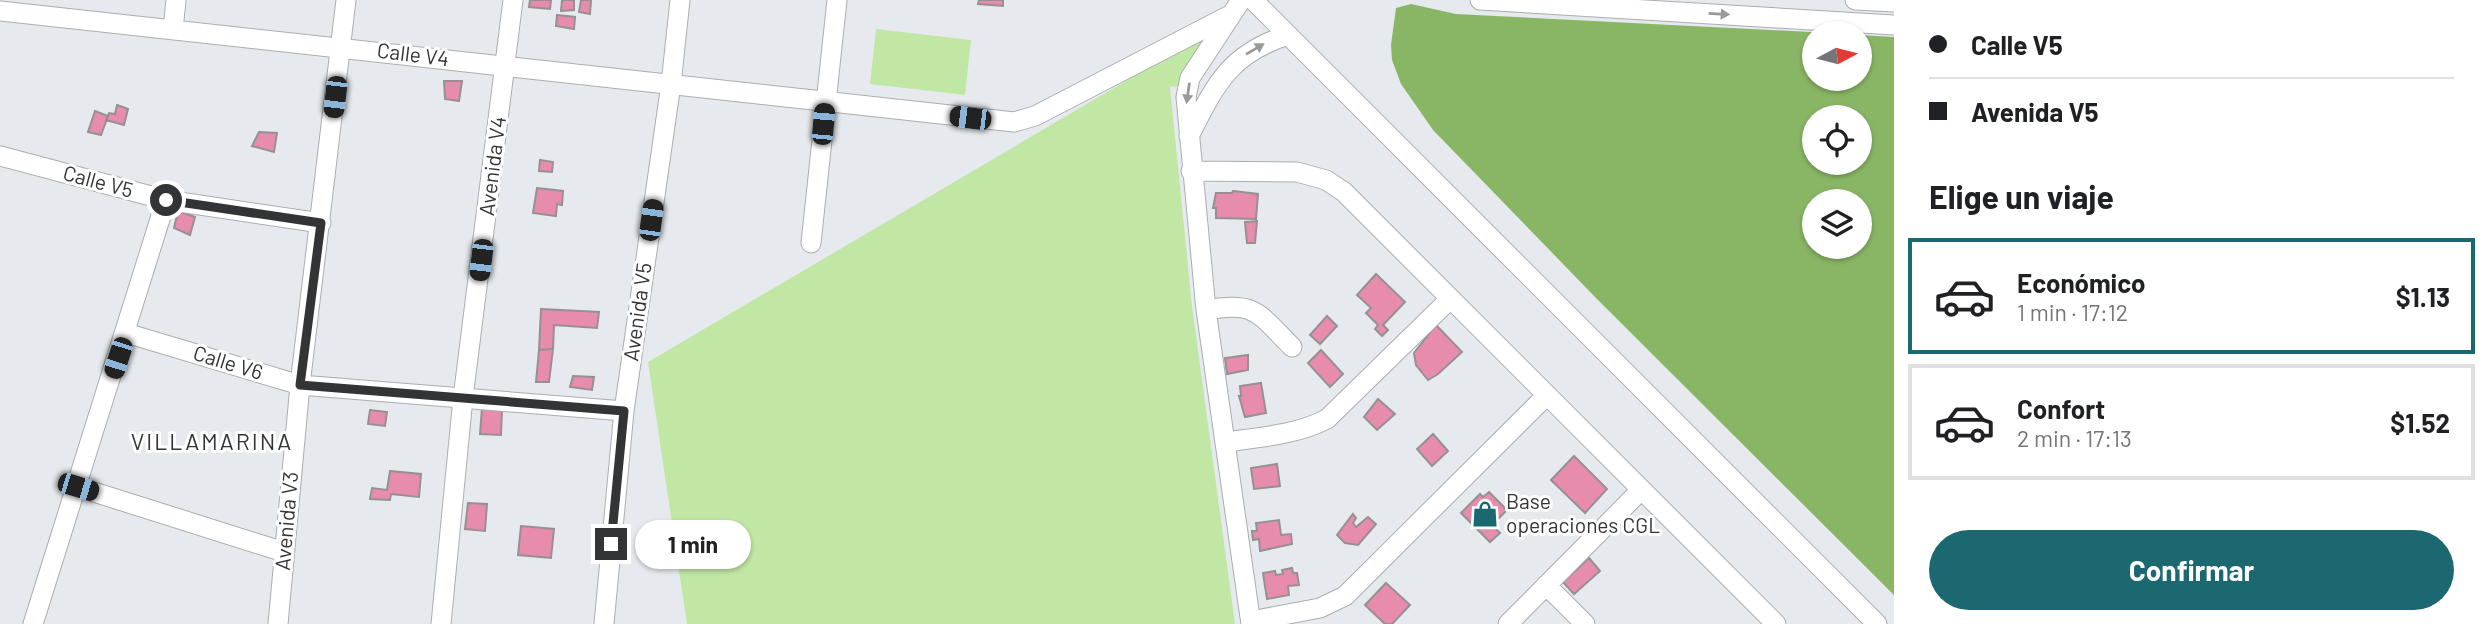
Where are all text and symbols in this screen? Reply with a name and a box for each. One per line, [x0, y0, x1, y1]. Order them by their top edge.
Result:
one-way arrow [1708, 9, 1730, 20]
north arrow [1802, 21, 1872, 91]
map controls [1802, 21, 1872, 259]
text: Calle V5 [1971, 29, 2063, 60]
street label: Calle V4 [376, 37, 451, 70]
one-way arrow [1245, 42, 1264, 55]
car [323, 75, 348, 119]
one-way arrow [1183, 82, 1194, 104]
text: Avenida V5 [1971, 96, 2099, 127]
car [811, 102, 836, 146]
car [948, 105, 993, 131]
button: locate [1802, 105, 1872, 175]
street label: Avenida V4 [473, 115, 510, 217]
street label: Calle V5 [61, 159, 136, 202]
text: Elige un viaje [1929, 177, 2114, 215]
route start [150, 184, 182, 216]
button: layers [1802, 189, 1872, 259]
car [638, 198, 665, 242]
car [469, 238, 494, 282]
street label: Avenida V5 [617, 261, 656, 363]
icon: car [1933, 265, 1996, 328]
text: Económico [2017, 267, 2146, 298]
text: $1.13 [2396, 281, 2450, 312]
text: 1 min · 17:12 [2017, 298, 2128, 326]
car [102, 335, 135, 381]
street label: Calle V6 [191, 339, 266, 384]
icon: car [1933, 391, 1996, 454]
text: Confort [2017, 393, 2105, 424]
text: $1.52 [2390, 407, 2450, 438]
text: 2 min · 17:13 [2017, 424, 2132, 452]
district label: VILLAMARINA [131, 427, 293, 455]
street label: Avenida V3 [269, 470, 302, 571]
car [55, 471, 102, 503]
place label: Base operaciones CGL [1506, 488, 1660, 537]
shop icon: Base operaciones CGL [1470, 499, 1500, 529]
callout: 1 min [636, 520, 751, 568]
route end [595, 528, 627, 560]
text: 1 min [668, 530, 718, 558]
button: Confirmar [1929, 530, 2454, 610]

